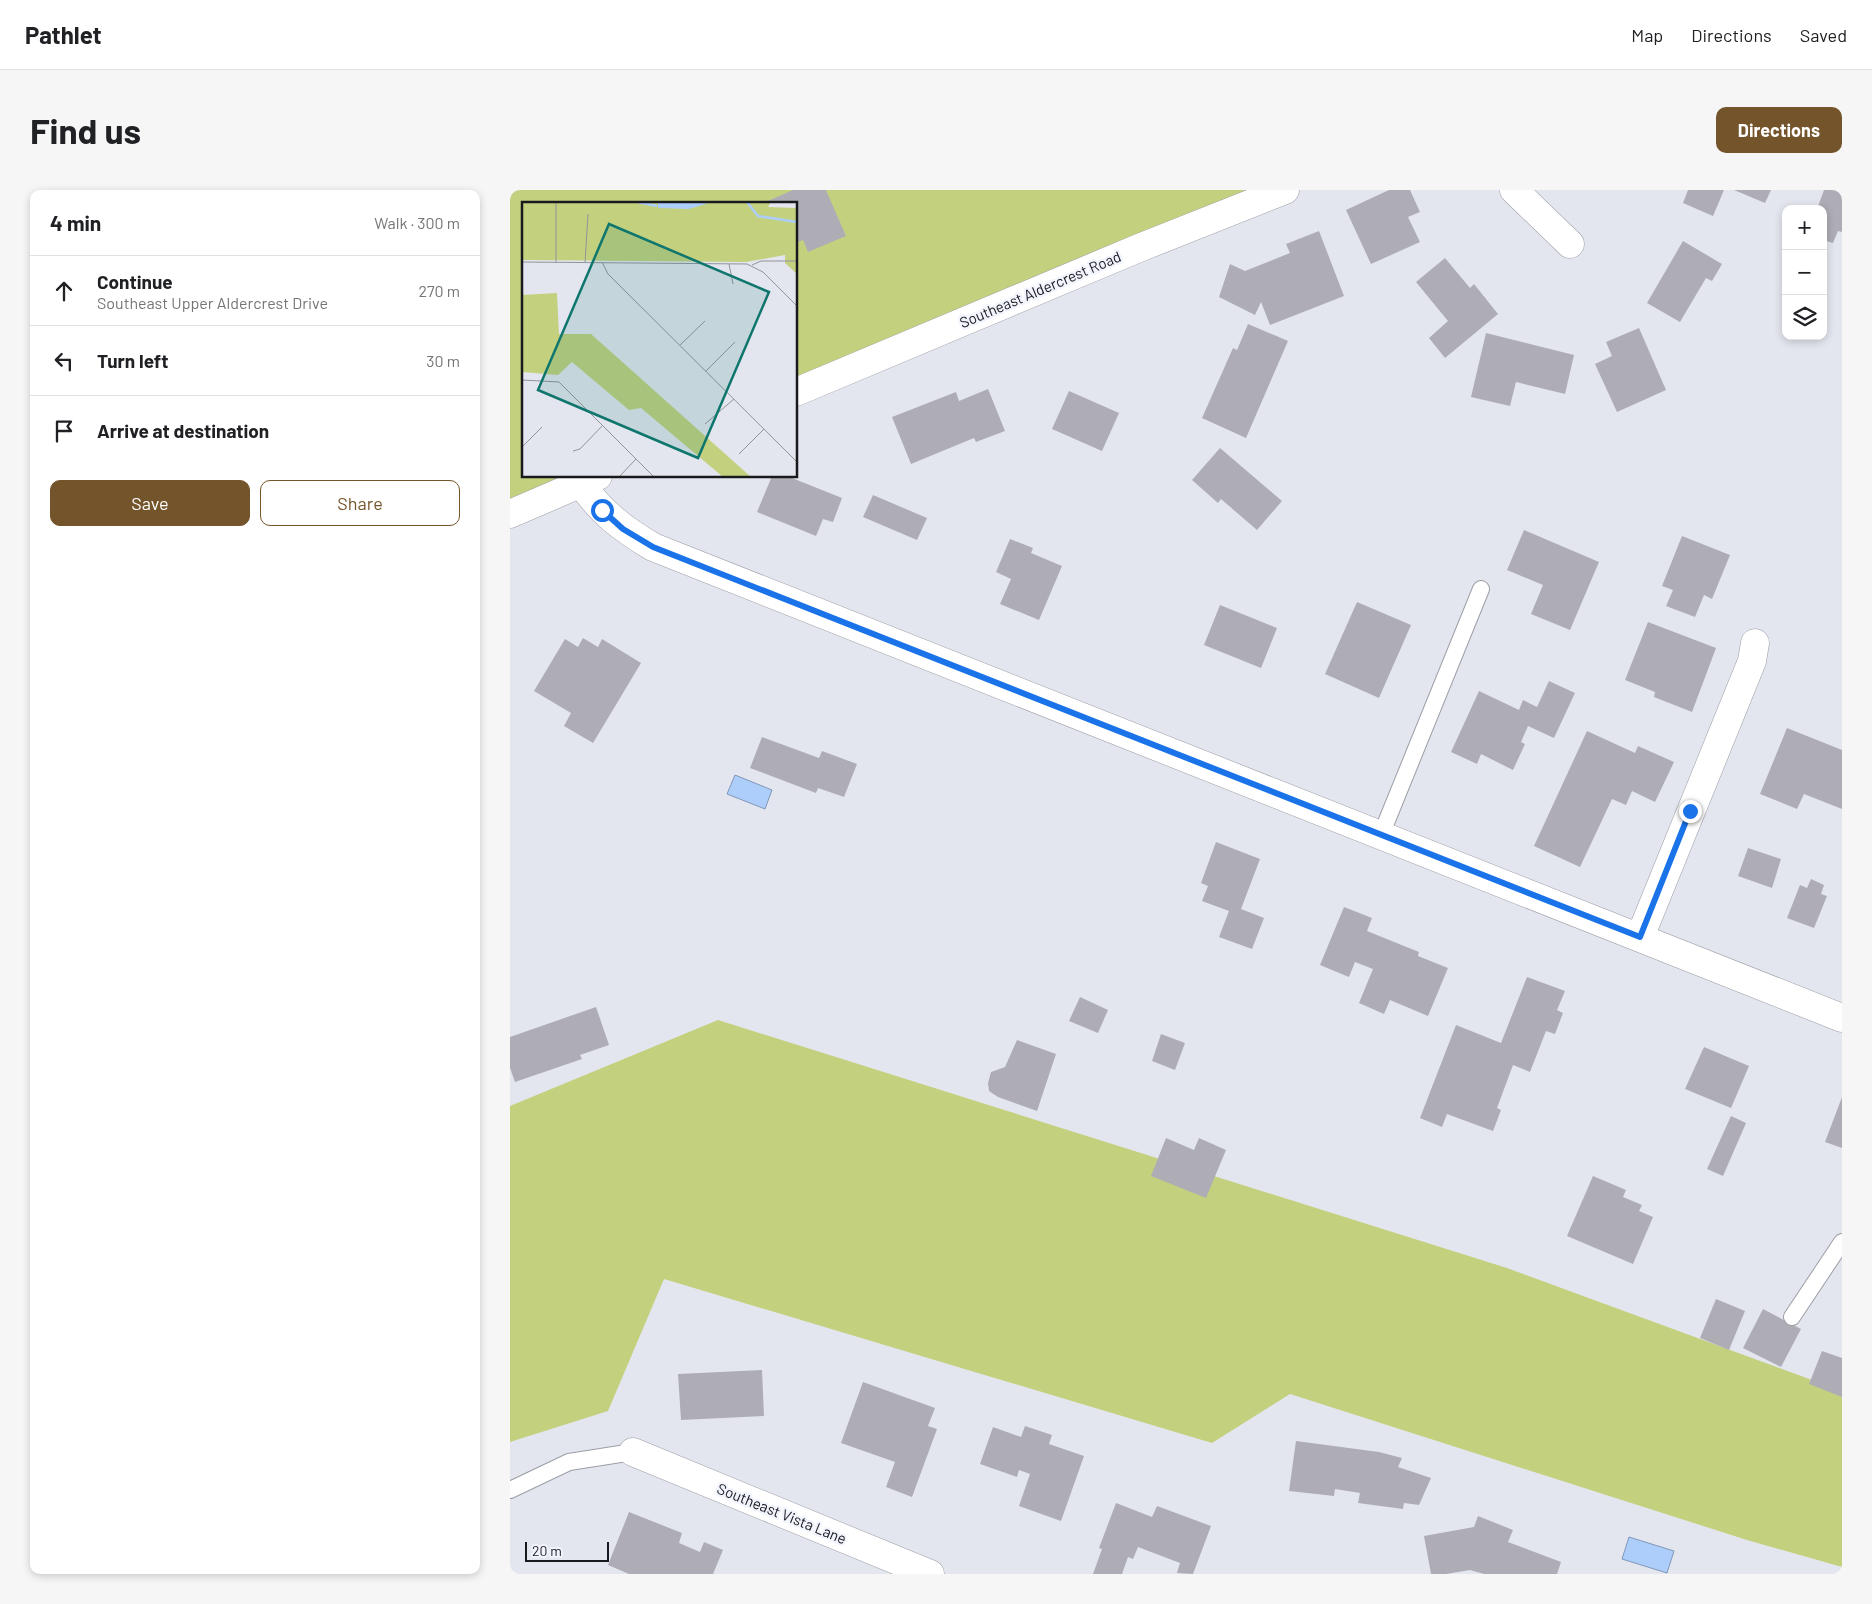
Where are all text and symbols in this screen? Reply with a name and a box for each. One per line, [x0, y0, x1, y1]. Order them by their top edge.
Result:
text: Pathlet [25, 20, 102, 49]
text: Map [1631, 24, 1663, 46]
text: Directions [1691, 24, 1772, 46]
text: Saved [1800, 24, 1847, 46]
button: Directions [1716, 107, 1842, 153]
text: Find us [30, 109, 141, 151]
inset map [522, 202, 798, 478]
map controls [1782, 205, 1827, 340]
button: + [1782, 205, 1827, 250]
text: 4 min [50, 210, 101, 235]
text: Walk · 300 m [374, 213, 460, 232]
street label: Southeast Aldercrest Road [957, 247, 1123, 331]
button: − [1782, 250, 1827, 295]
text: Continue [97, 270, 173, 293]
icon: ahead [50, 277, 78, 305]
text: 270 m [418, 281, 460, 300]
text: Southeast Upper Aldercrest Drive [97, 293, 328, 312]
button: layers [1782, 295, 1827, 340]
icon: left [50, 347, 78, 375]
text: Turn left [97, 349, 168, 372]
text: 30 m [426, 351, 460, 370]
icon: arrive [50, 417, 78, 445]
text: Arrive at destination [97, 419, 269, 442]
button: Save [50, 480, 250, 526]
button: Share [260, 480, 460, 526]
route start [591, 499, 614, 522]
route end [1679, 800, 1702, 823]
street label: Southeast Vista Lane [715, 1479, 849, 1547]
scale bar [525, 1539, 609, 1562]
text: 20 m [532, 1542, 562, 1559]

